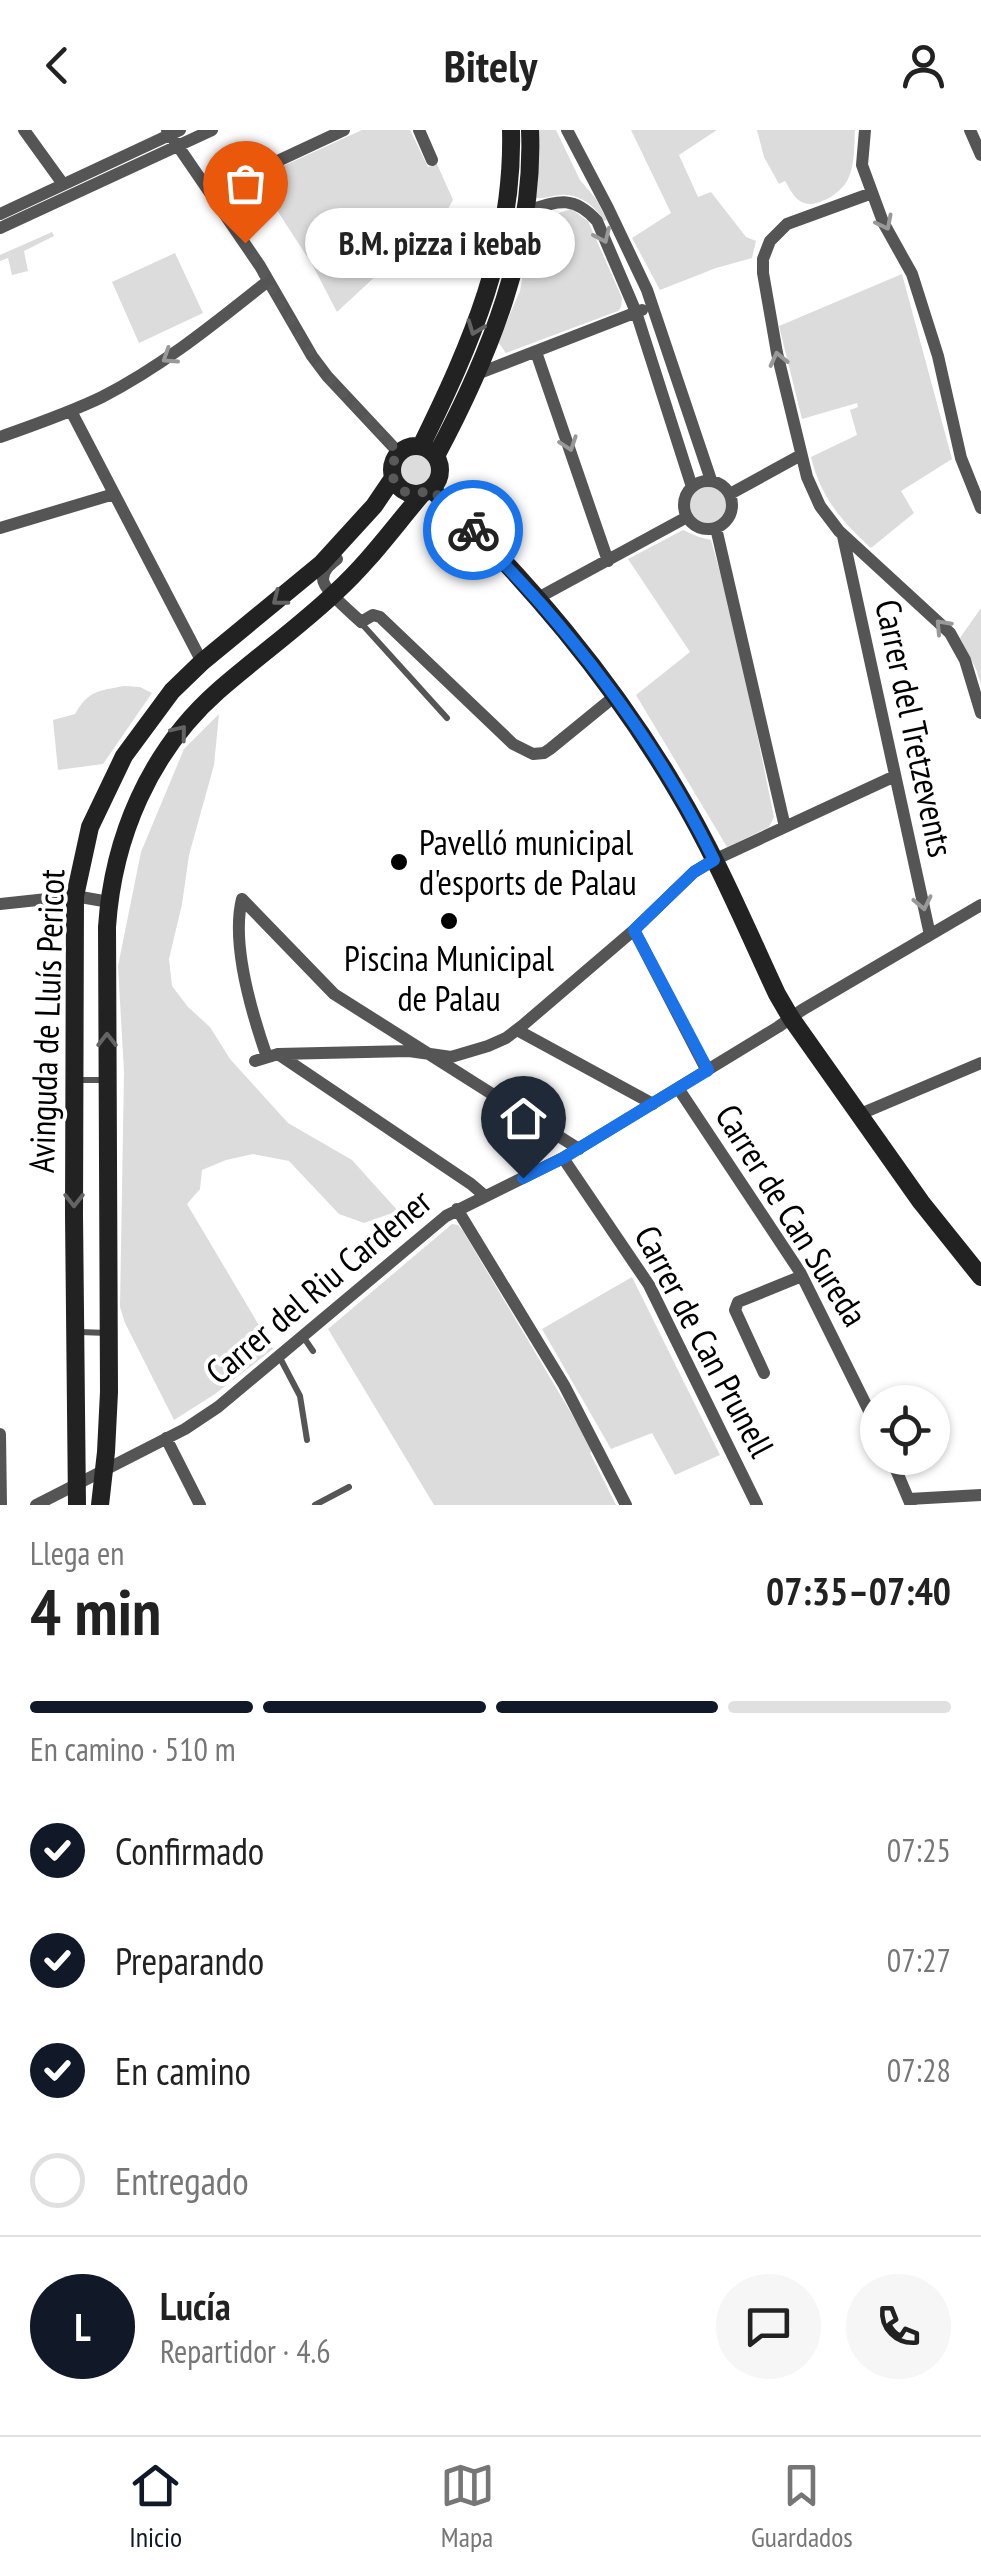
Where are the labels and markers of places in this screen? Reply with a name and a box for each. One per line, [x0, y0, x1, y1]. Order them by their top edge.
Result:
pin [203, 141, 288, 244]
callout: B.M. pizza i kebab [305, 208, 575, 278]
place label: Pavelló municipal d'esports de Palau [419, 819, 637, 905]
marker: Pavelló municipal d'esports de Palau [388, 851, 410, 873]
marker: Piscina Municipal de Palau [438, 910, 460, 932]
place label: Piscina Municipal de Palau [344, 935, 554, 1021]
pin [481, 1076, 566, 1179]

